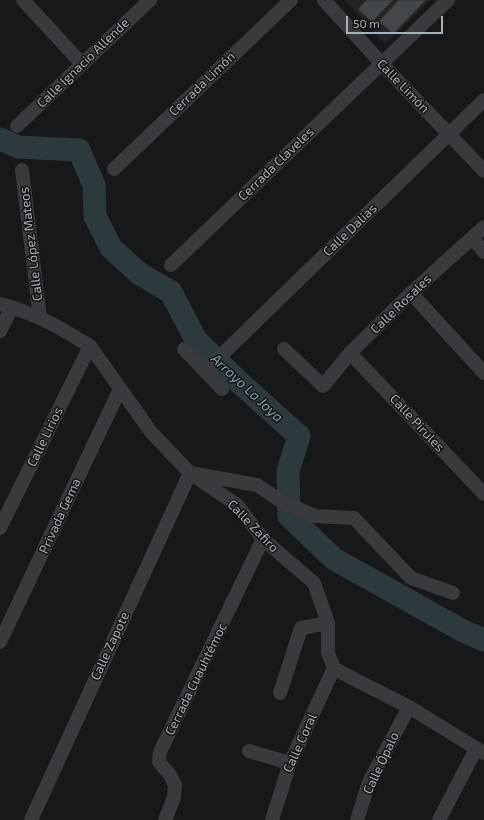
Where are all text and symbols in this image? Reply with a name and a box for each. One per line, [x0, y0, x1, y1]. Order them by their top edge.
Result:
scale bar [348, 8, 445, 34]
street label: Calle Ignacio Allende [34, 15, 132, 111]
text: 50 m [353, 16, 380, 30]
street label: Cerrada Limón [166, 49, 238, 119]
street label: Calle Limón [374, 56, 432, 116]
street label: Cerrada Claveles [235, 124, 317, 204]
street label: Calle López Mateos [16, 186, 46, 302]
street label: Calle Dalias [320, 201, 380, 259]
street label: Calle Rosales [367, 271, 435, 337]
water label: Arroyo La Joya [207, 350, 287, 426]
street label: Calle Pirules [386, 391, 448, 455]
street label: Calle Lirios [24, 405, 66, 469]
street label: Privada Gema [36, 476, 84, 556]
street label: Calle Zafiro [224, 497, 282, 555]
street label: Calle Zapote [87, 609, 133, 683]
street label: Cerrada Cuauhtémoc [162, 620, 230, 738]
street label: Calle Coral [280, 711, 320, 775]
street label: Calle Ópalo [360, 729, 402, 797]

